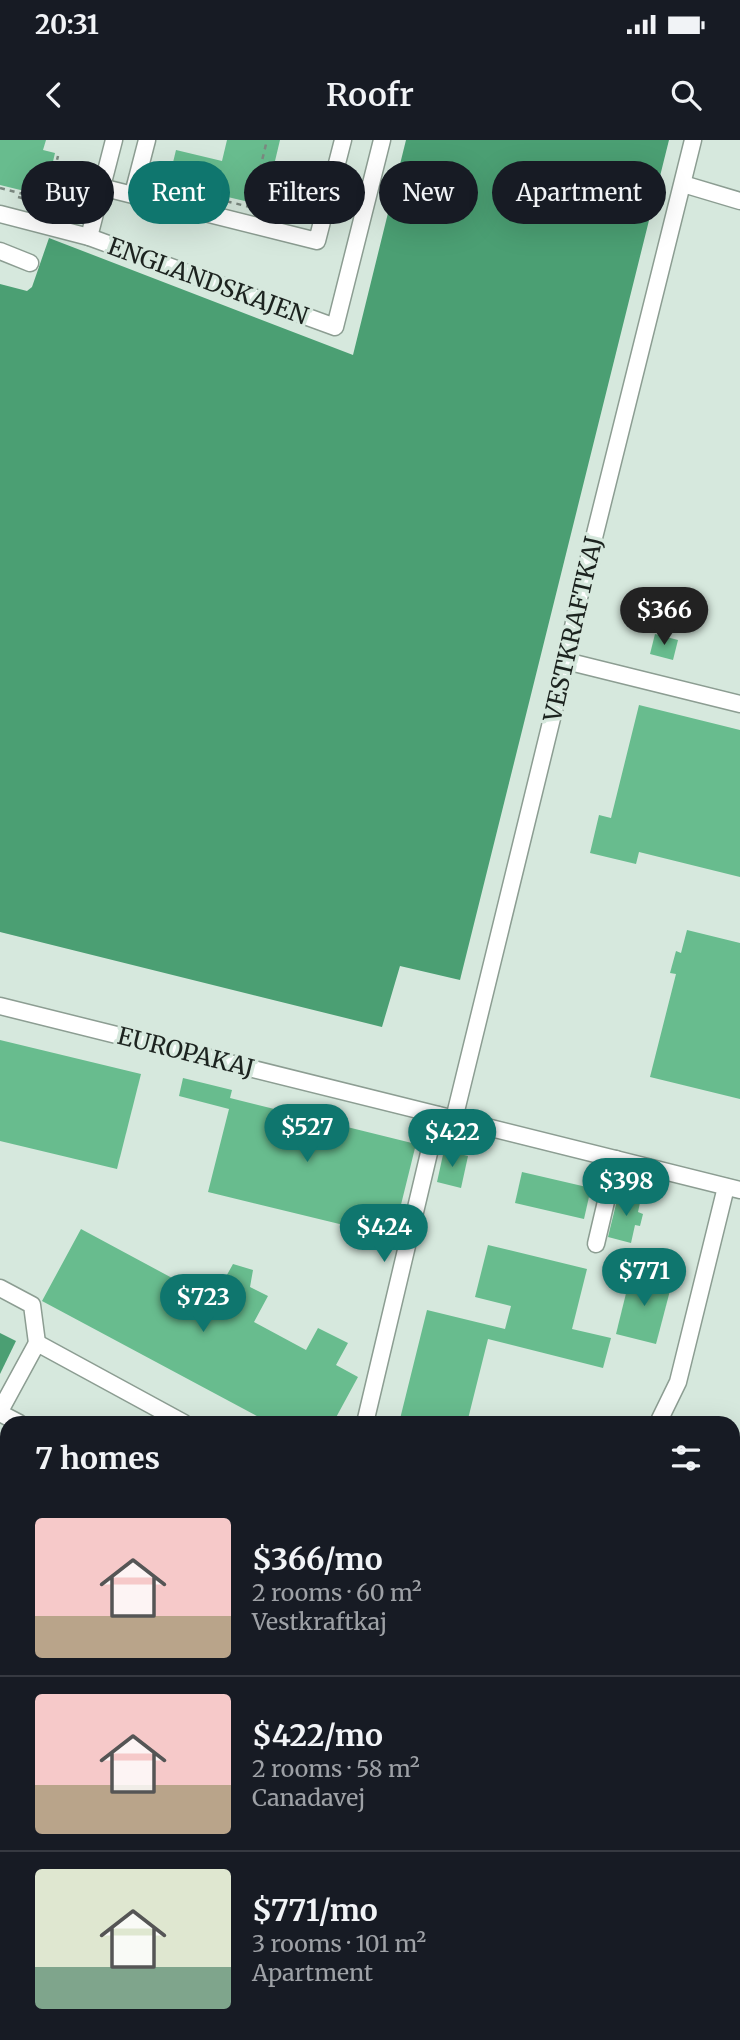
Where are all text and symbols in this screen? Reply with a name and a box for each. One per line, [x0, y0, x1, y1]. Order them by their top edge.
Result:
text: 20:31 [35, 8, 99, 41]
text: Roofr [326, 75, 414, 115]
icon: back [35, 76, 73, 114]
icon: search [667, 76, 705, 114]
chip: Buy [21, 161, 114, 224]
chip: Rent [128, 161, 230, 224]
chip: Filters [244, 161, 365, 224]
chip: New [379, 161, 478, 224]
chip: Apartment [492, 161, 666, 224]
street label: ENGLANDSKAJEN [104, 230, 313, 332]
street label: VESTKRAFTKAJ [536, 533, 609, 726]
pin: $366 [623, 588, 705, 647]
text: $366 [636, 595, 692, 624]
street label: EUROPAKAJ [114, 1020, 258, 1084]
pin: $527 [266, 1104, 348, 1164]
pin: $422 [411, 1110, 493, 1169]
text: $527 [280, 1112, 334, 1141]
text: $422 [424, 1117, 480, 1146]
pin: $398 [585, 1158, 667, 1218]
text: $398 [598, 1166, 654, 1195]
pin: $424 [343, 1204, 425, 1264]
text: $424 [356, 1212, 412, 1241]
pin: $771 [603, 1248, 685, 1308]
text: $771 [618, 1256, 670, 1285]
pin: $723 [162, 1274, 244, 1334]
text: $723 [176, 1282, 230, 1311]
text: 7 homes [35, 1439, 160, 1477]
icon: filters [667, 1439, 705, 1477]
text: $366/mo [252, 1540, 383, 1578]
icon: home [91, 1546, 175, 1630]
text: 2 rooms · 60 m² [252, 1578, 422, 1607]
text: Vestkraftkaj [252, 1607, 387, 1636]
text: $422/mo [252, 1716, 383, 1754]
icon: home [91, 1722, 175, 1806]
text: 2 rooms · 58 m² [252, 1754, 420, 1783]
text: Canadavej [252, 1783, 365, 1812]
text: $771/mo [252, 1891, 378, 1929]
icon: home [91, 1897, 175, 1981]
text: 3 rooms · 101 m² [252, 1929, 426, 1958]
text: Apartment [252, 1958, 373, 1987]

